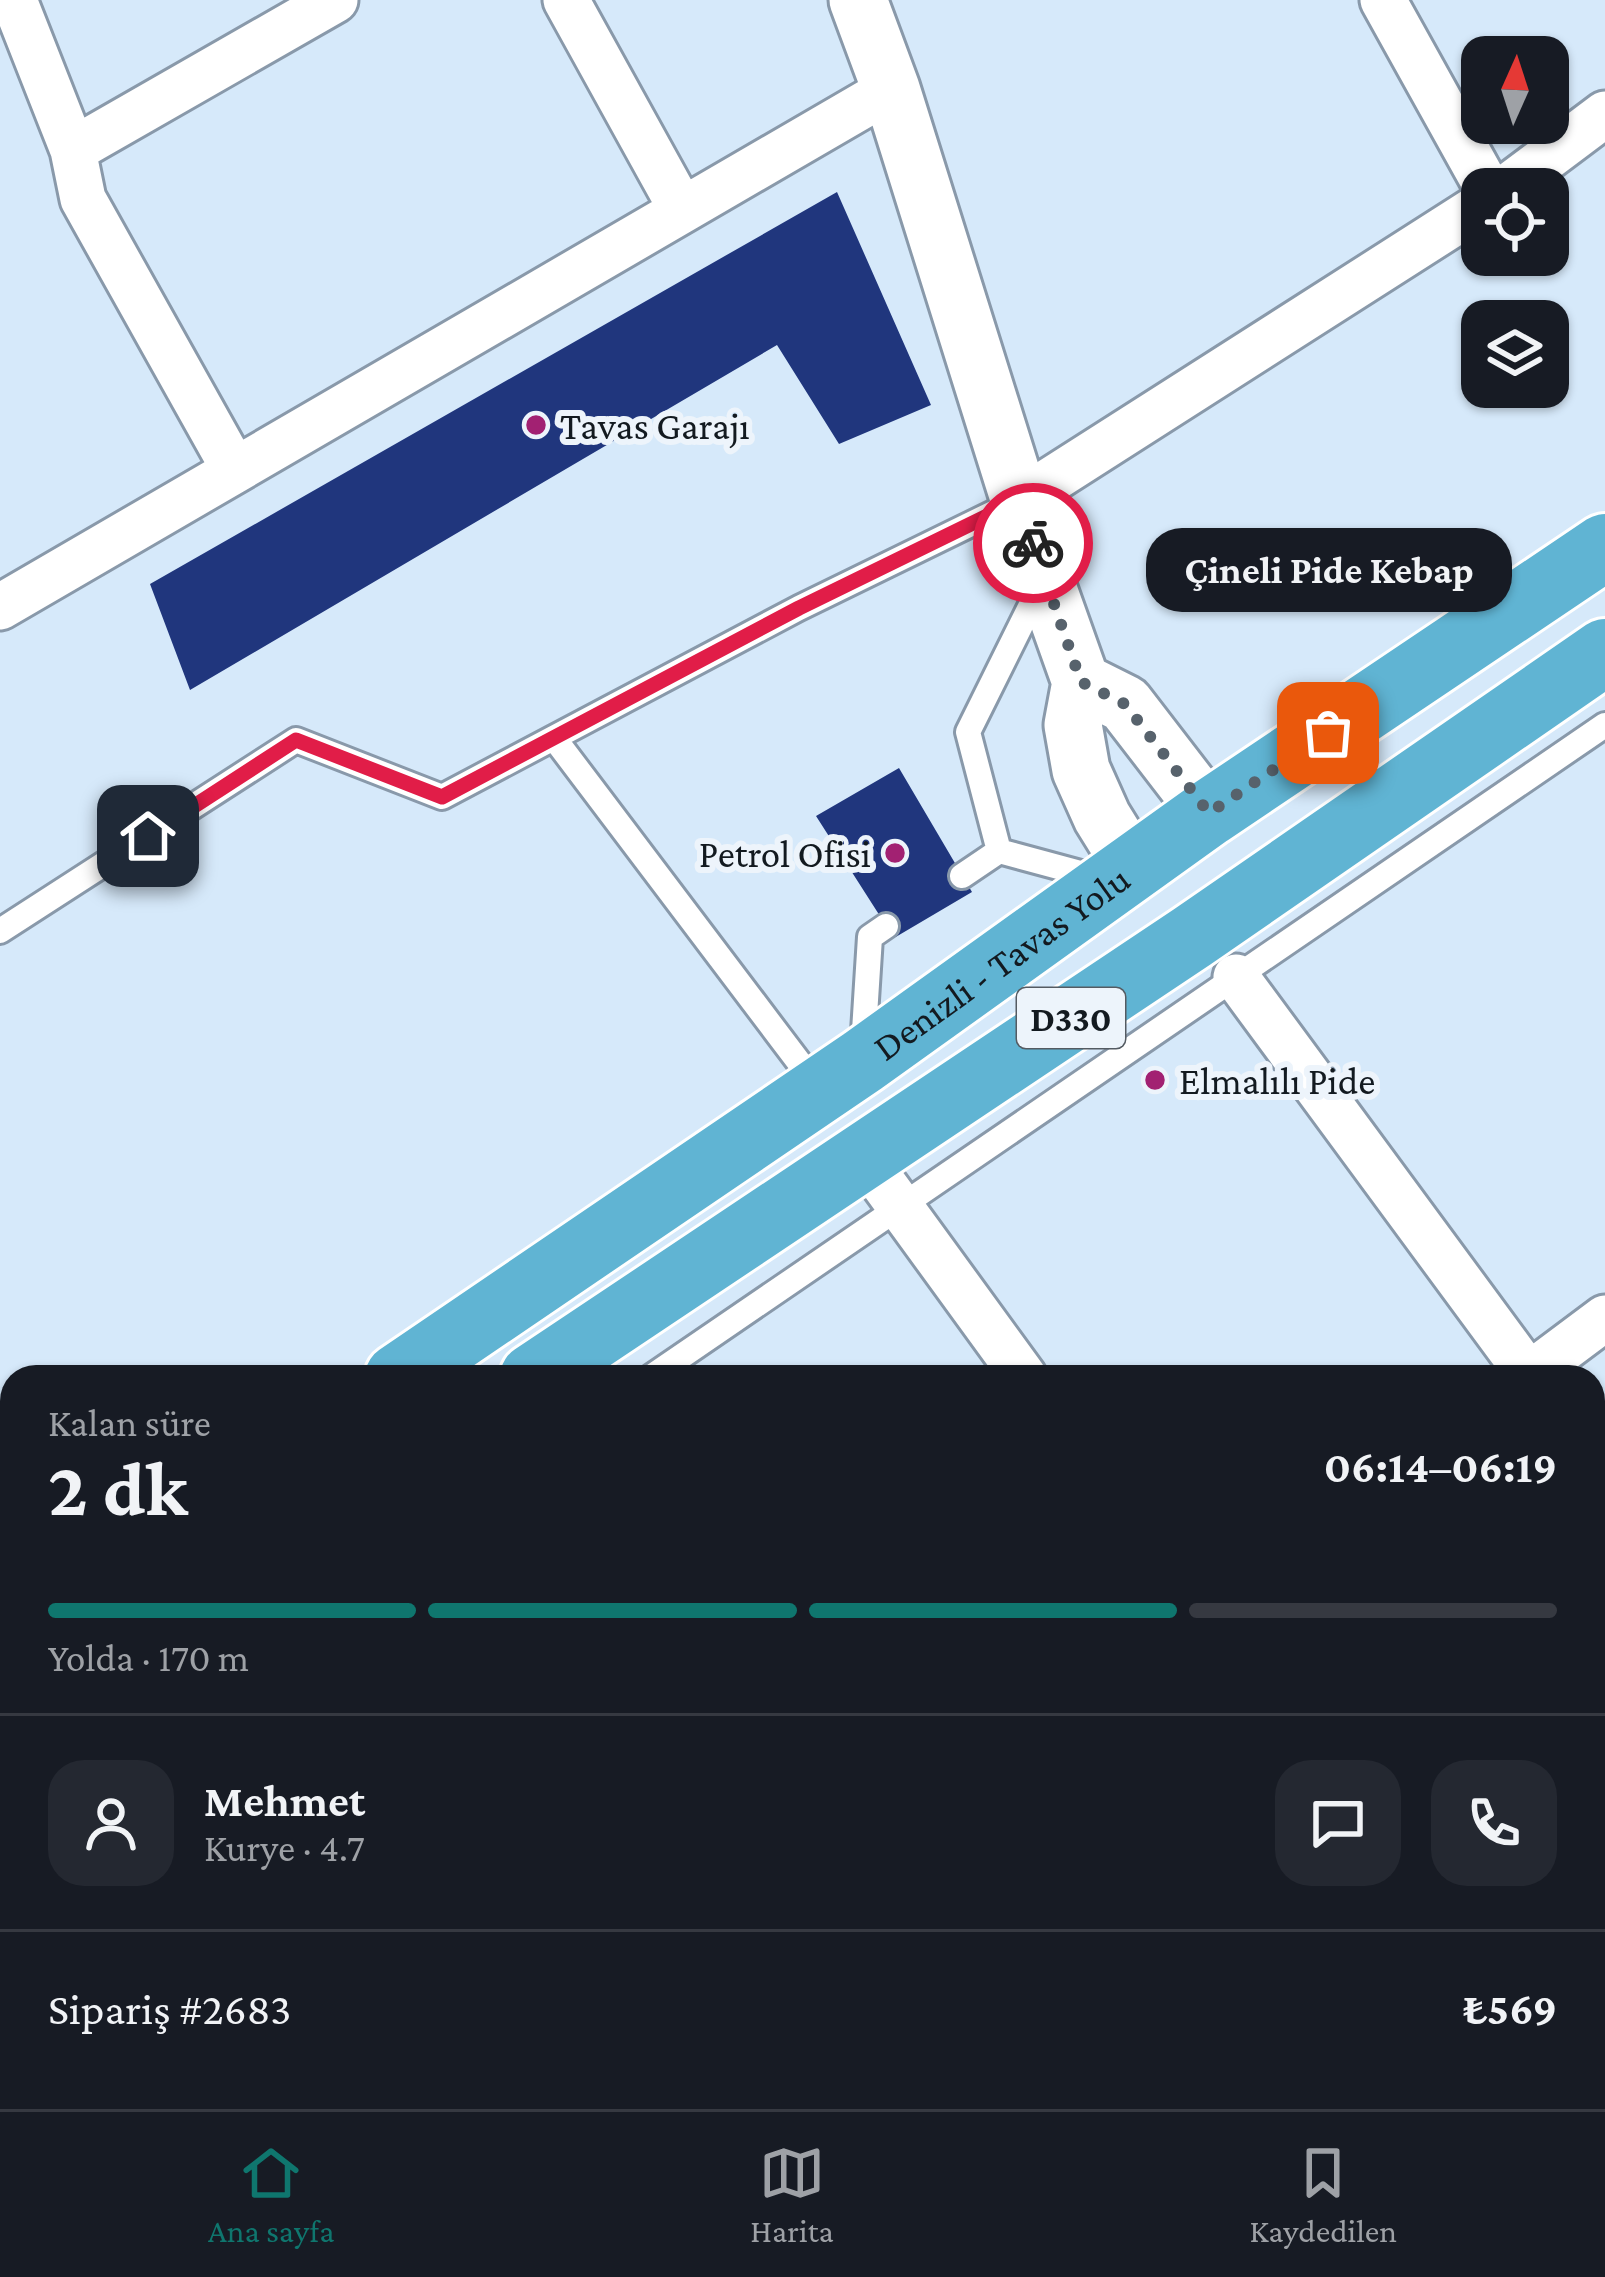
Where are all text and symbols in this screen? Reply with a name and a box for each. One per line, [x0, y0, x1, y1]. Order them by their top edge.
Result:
north arrow [1461, 36, 1569, 144]
map controls [1461, 36, 1569, 408]
button: locate [1461, 168, 1569, 276]
button: layers [1461, 300, 1569, 408]
place label: Tavas Garajı [560, 404, 750, 449]
marker: Tavas Garajı [523, 412, 549, 438]
courier [973, 483, 1093, 603]
icon: bike [1000, 510, 1066, 576]
callout: Çineli Pide Kebap [1145, 529, 1511, 613]
text: Çineli Pide Kebap [1184, 548, 1474, 591]
pin [1277, 682, 1379, 784]
icon: bag [1295, 700, 1361, 766]
pin [97, 785, 199, 887]
icon: home [115, 803, 181, 869]
place label: Petrol Ofisi [699, 832, 871, 875]
marker: Petrol Ofisi [882, 840, 908, 866]
street label: Denizli - Tavas Yolu [865, 856, 1138, 1069]
road number: D330 [1017, 988, 1125, 1048]
place label: Elmalılı Pide [1179, 1059, 1376, 1102]
marker: Elmalılı Pide [1142, 1067, 1168, 1093]
text: Kalan süre [48, 1401, 211, 1444]
text: 06:14–06:19 [1324, 1442, 1557, 1492]
text: 2 dk [48, 1445, 188, 1532]
text: Yolda · 170 m [48, 1636, 249, 1679]
button: person [48, 1760, 174, 1886]
button: chat [1275, 1760, 1401, 1886]
button: phone [1431, 1760, 1557, 1886]
text: Mehmet [204, 1776, 365, 1826]
text: Kurye · 4.7 [204, 1826, 365, 1869]
text: Sipariş #2683 [48, 1984, 291, 2034]
text: ₺569 [1464, 1984, 1557, 2034]
tab: Ana sayfa [208, 2140, 334, 2249]
tab: Harita [750, 2140, 834, 2249]
tab: Kaydedilen [1250, 2140, 1397, 2249]

